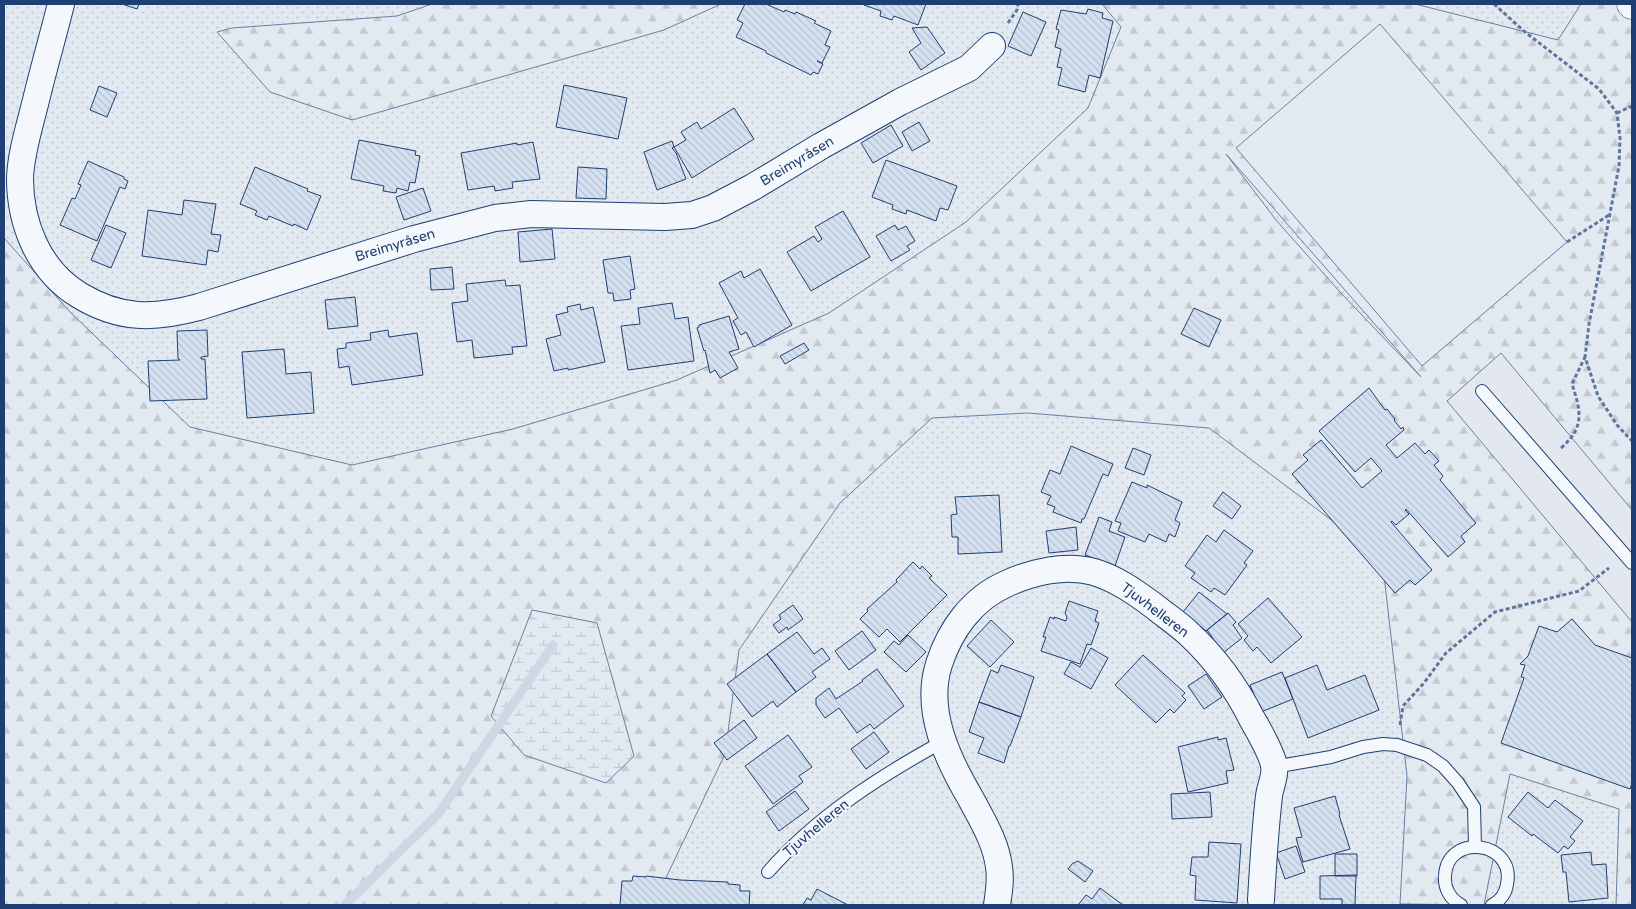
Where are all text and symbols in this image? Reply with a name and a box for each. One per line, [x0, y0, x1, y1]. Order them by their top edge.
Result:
street label: Breimyråsen [757, 132, 837, 190]
street label: Breimyråsen [353, 225, 437, 265]
street label: Tjuvhelleren [1118, 579, 1192, 641]
street label: Tjuvhelleren [780, 796, 852, 860]

